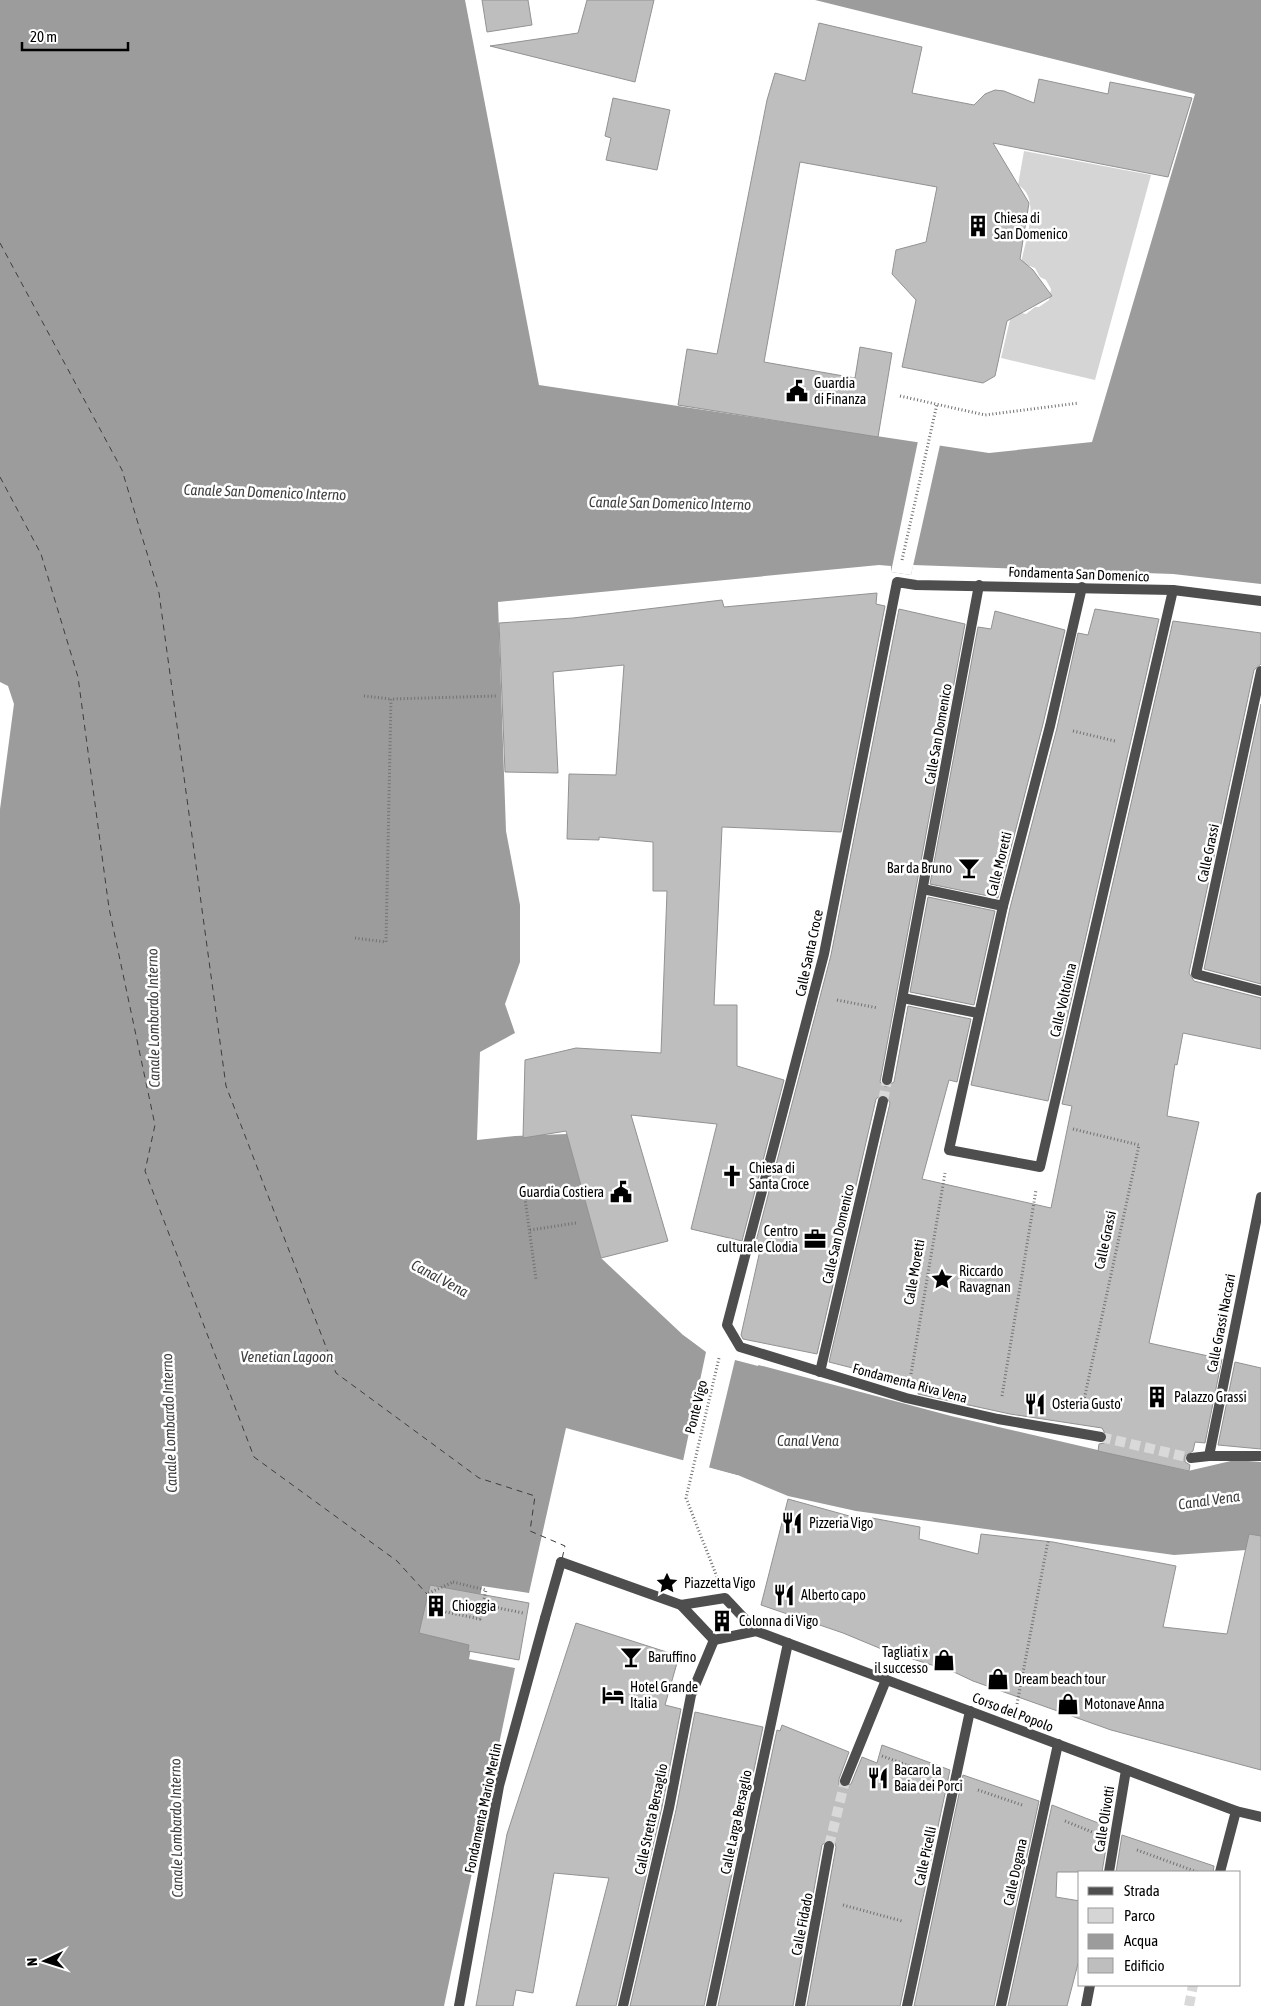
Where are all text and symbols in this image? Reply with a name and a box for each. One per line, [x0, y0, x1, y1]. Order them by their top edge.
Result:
scale bar [22, 20, 129, 52]
text: 20 m [30, 28, 57, 45]
place label: Chiesa di San Domenico [994, 210, 1068, 242]
building icon: Chiesa di San Domenico [965, 213, 991, 239]
place label: Guardia di Finanza [814, 375, 866, 407]
public building icon: Guardia di Finanza [784, 378, 810, 404]
water label: Canale San Domenico Interno [184, 481, 346, 503]
water label: Canale San Domenico Interno [589, 493, 751, 513]
street label: Fondamenta San Domenico [1008, 564, 1150, 584]
street label: Calle San Domenico [921, 682, 955, 786]
street label: Calle Grassi [1194, 822, 1222, 884]
street label: Calle Moretti [983, 830, 1015, 898]
bar icon: Bar da Bruno [956, 855, 982, 881]
place label: Bar da Bruno [887, 860, 952, 876]
street label: Calle Santa Croce [792, 908, 826, 998]
water label: Canale Lombardo Interno [143, 948, 163, 1088]
street label: Calle Voltolina [1047, 961, 1079, 1039]
place label: Chiesa di Santa Croce [749, 1160, 809, 1192]
church icon: Chiesa di Santa Croce [719, 1163, 745, 1189]
public building icon: Guardia Costiera [608, 1179, 634, 1205]
street label: Calle San Domenico [819, 1182, 857, 1286]
place label: Guardia Costiera [519, 1184, 604, 1200]
street label: Calle Grassi [1091, 1209, 1119, 1271]
place label: Centro culturale Clodia [717, 1223, 798, 1255]
office icon: Centro culturale Clodia [802, 1226, 828, 1252]
street label: Calle Moretti [900, 1238, 928, 1306]
water label: Canal Vena [409, 1256, 471, 1300]
place label: Riccardo Ravagnan [959, 1263, 1011, 1295]
place icon: Riccardo Ravagnan [929, 1266, 955, 1292]
street label: Calle Grassi Naccari [1204, 1272, 1238, 1374]
water label: Venetian Lagoon [241, 1348, 333, 1365]
water label: Canale Lombardo Interno [158, 1353, 180, 1493]
street label: Fondamenta Riva Vena [851, 1360, 969, 1406]
street label: Ponte Vigo [682, 1379, 710, 1435]
building icon: Palazzo Grassi [1144, 1384, 1170, 1410]
place label: Palazzo Grassi [1174, 1389, 1247, 1405]
restaurant icon: Osteria Gusto' [1022, 1391, 1048, 1417]
place label: Osteria Gusto' [1052, 1396, 1122, 1412]
water label: Canal Vena [777, 1432, 839, 1449]
water label: Canal Vena [1177, 1487, 1241, 1513]
restaurant icon: Pizzeria Vigo [779, 1510, 805, 1536]
place label: Pizzeria Vigo [809, 1515, 873, 1531]
place icon: Piazzetta Vigo [654, 1570, 680, 1596]
place label: Piazzetta Vigo [684, 1575, 756, 1591]
restaurant icon: Alberto capo [771, 1582, 797, 1608]
place label: Alberto capo [801, 1587, 866, 1603]
building icon: Chioggia [423, 1593, 449, 1619]
place label: Chioggia [452, 1598, 496, 1614]
building icon: Colonna di Vigo [709, 1608, 735, 1634]
place label: Colonna di Vigo [739, 1613, 818, 1629]
bar icon: Baruffino [618, 1644, 644, 1670]
place label: Tagliati x il successo [874, 1644, 928, 1676]
shop icon: Tagliati x il successo [931, 1647, 957, 1673]
place label: Baruffino [648, 1649, 696, 1665]
shop icon: Dream beach tour [985, 1666, 1011, 1692]
place label: Dream beach tour [1014, 1671, 1106, 1687]
place label: Hotel Grande Italia [630, 1679, 698, 1711]
hotel icon: Hotel Grande Italia [600, 1682, 626, 1708]
street label: Corso del Popolo [970, 1689, 1056, 1735]
shop icon: Motonave Anna [1055, 1691, 1081, 1717]
place label: Motonave Anna [1084, 1696, 1165, 1712]
street label: Fondamenta Mario Merlin [461, 1741, 505, 1875]
water label: Canale Lombardo Interno [166, 1758, 186, 1898]
street label: Calle Stretta Bersaglio [631, 1762, 671, 1876]
place label: Bacaro la Baia dei Porci [894, 1762, 963, 1794]
restaurant icon: Bacaro la Baia dei Porci [865, 1765, 891, 1791]
street label: Calle Larga Bersaglio [717, 1768, 755, 1876]
street label: Calle Olivotti [1091, 1785, 1117, 1853]
street label: Calle Picelli [911, 1825, 939, 1887]
street label: Calle Dogana [1000, 1837, 1030, 1907]
legend [1078, 1871, 1241, 1986]
text: Strada [1124, 1882, 1160, 1899]
street label: Calle Fidado [788, 1891, 816, 1957]
text: Parco [1124, 1907, 1155, 1924]
text: Acqua [1124, 1932, 1158, 1949]
north arrow [20, 1936, 70, 1986]
text: N [24, 1957, 40, 1967]
text: Edificio [1124, 1957, 1165, 1974]

